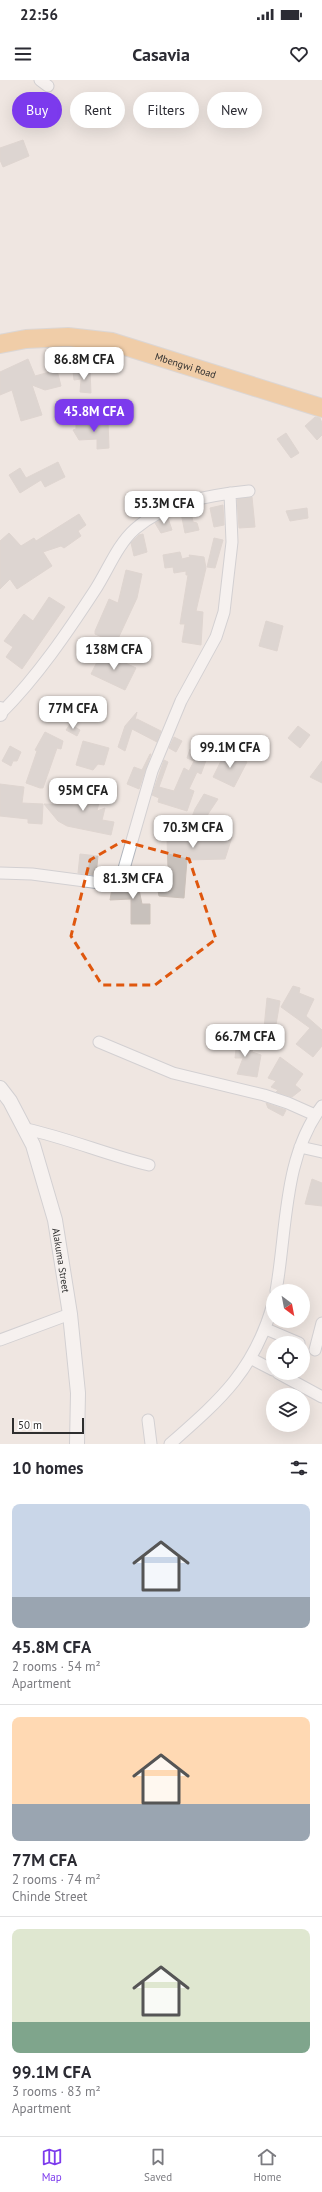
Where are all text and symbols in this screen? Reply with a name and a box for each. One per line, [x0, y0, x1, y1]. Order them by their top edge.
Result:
text: 22:56 [20, 5, 58, 24]
icon: menu [12, 43, 34, 65]
text: Casavia [132, 43, 190, 66]
icon: heart [288, 43, 310, 65]
chip: Buy [12, 92, 62, 128]
chip: Rent [70, 92, 125, 128]
chip: Filters [133, 92, 199, 128]
chip: New [207, 92, 262, 128]
pin: 86.8M CFA [38, 347, 130, 381]
street label: Mbengwi Road [154, 349, 218, 381]
text: 86.8M CFA [54, 351, 114, 368]
pin: 45.8M CFA [48, 399, 140, 433]
text: 45.8M CFA [64, 403, 124, 420]
pin: 55.3M CFA [118, 491, 210, 525]
text: 55.3M CFA [134, 495, 194, 512]
pin: 138M CFA [73, 637, 155, 671]
text: 138M CFA [85, 641, 143, 658]
pin: 77M CFA [36, 696, 110, 730]
text: 77M CFA [48, 700, 98, 717]
pin: 99.1M CFA [184, 735, 276, 769]
text: 99.1M CFA [200, 739, 260, 756]
pin: 95M CFA [46, 778, 120, 812]
text: 95M CFA [58, 782, 108, 799]
pin: 70.3M CFA [147, 815, 239, 849]
text: 70.3M CFA [163, 819, 223, 836]
pin: 81.3M CFA [87, 866, 179, 900]
text: 81.3M CFA [103, 870, 163, 887]
pin: 66.7M CFA [199, 1024, 291, 1058]
text: 66.7M CFA [215, 1028, 275, 1045]
street label: Alakuma Street [50, 1227, 73, 1294]
north arrow [266, 1284, 310, 1328]
map controls [266, 1284, 310, 1432]
button: locate [266, 1336, 310, 1380]
button: layers [266, 1388, 310, 1432]
scale bar [12, 1416, 84, 1435]
text: 50 m [18, 1418, 42, 1432]
text: 10 homes [12, 1457, 83, 1479]
icon: filters [288, 1457, 310, 1479]
icon: home [125, 1530, 197, 1602]
text: 45.8M CFA [12, 1636, 91, 1658]
text: 2 rooms · 54 m² [12, 1658, 101, 1675]
text: Apartment [12, 1675, 71, 1692]
icon: home [125, 1743, 197, 1815]
text: 77M CFA [12, 1849, 77, 1871]
text: 2 rooms · 74 m² [12, 1871, 101, 1888]
text: Chinde Street [12, 1888, 87, 1905]
icon: home [125, 1955, 197, 2027]
text: 99.1M CFA [12, 2061, 91, 2083]
text: 3 rooms · 83 m² [12, 2083, 101, 2100]
text: Apartment [12, 2100, 71, 2117]
tab: Map [41, 2146, 63, 2184]
tab: Saved [144, 2146, 172, 2184]
tab: Home [253, 2146, 281, 2184]

